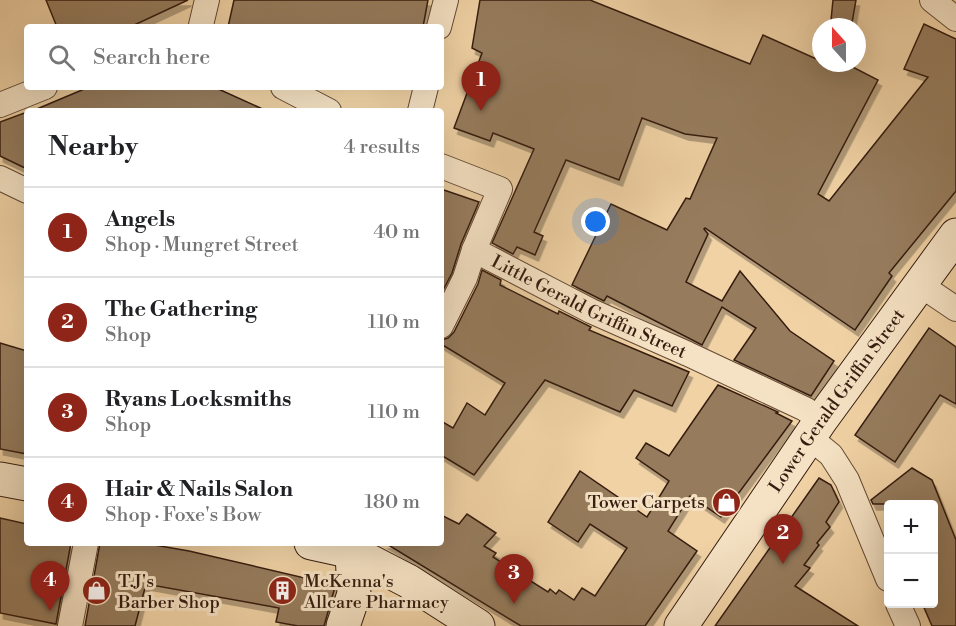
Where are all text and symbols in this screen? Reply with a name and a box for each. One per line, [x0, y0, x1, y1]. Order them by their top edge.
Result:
north arrow [812, 18, 866, 72]
search box [24, 24, 444, 90]
icon: search [45, 41, 78, 74]
text: Search here [93, 44, 210, 71]
pin: 1 [462, 62, 500, 111]
text: Nearby [48, 131, 138, 163]
text: 4 results [343, 135, 420, 160]
text: Angels [105, 206, 175, 233]
your location [581, 207, 610, 236]
text: 1 [63, 220, 72, 245]
text: 40 m [373, 220, 420, 245]
text: Shop · Mungret Street [105, 233, 299, 258]
street label: Little Gerald Griffin Street [488, 250, 691, 364]
text: The Gathering [105, 296, 257, 323]
street label: Lower Gerald Griffin Street [764, 304, 910, 497]
text: 2 [61, 310, 74, 335]
text: 110 m [368, 310, 420, 335]
text: Shop [105, 323, 151, 348]
text: Ryans Locksmiths [105, 386, 291, 413]
text: 3 [61, 400, 74, 425]
text: 110 m [368, 400, 420, 425]
text: Shop [105, 413, 151, 438]
text: Hair & Nails Salon [105, 476, 293, 503]
shop icon: Tower Carpets [710, 486, 742, 518]
text: 4 [61, 490, 74, 515]
text: 180 m [365, 490, 420, 515]
place label: Tower Carpets [588, 491, 705, 514]
map controls [884, 500, 938, 608]
button: + [884, 500, 938, 554]
text: Shop · Foxe's Bow [105, 503, 261, 528]
pin: 2 [764, 514, 802, 564]
pin: 3 [494, 554, 534, 604]
button: − [884, 554, 938, 608]
pin: 4 [31, 562, 70, 611]
place label: T.J's Barber Shop [117, 570, 220, 614]
place label: McKenna's Allcare Pharmacy [303, 570, 449, 614]
shop icon: T.J's Barber Shop [81, 575, 113, 607]
building icon: McKenna's Allcare Pharmacy [267, 575, 299, 607]

